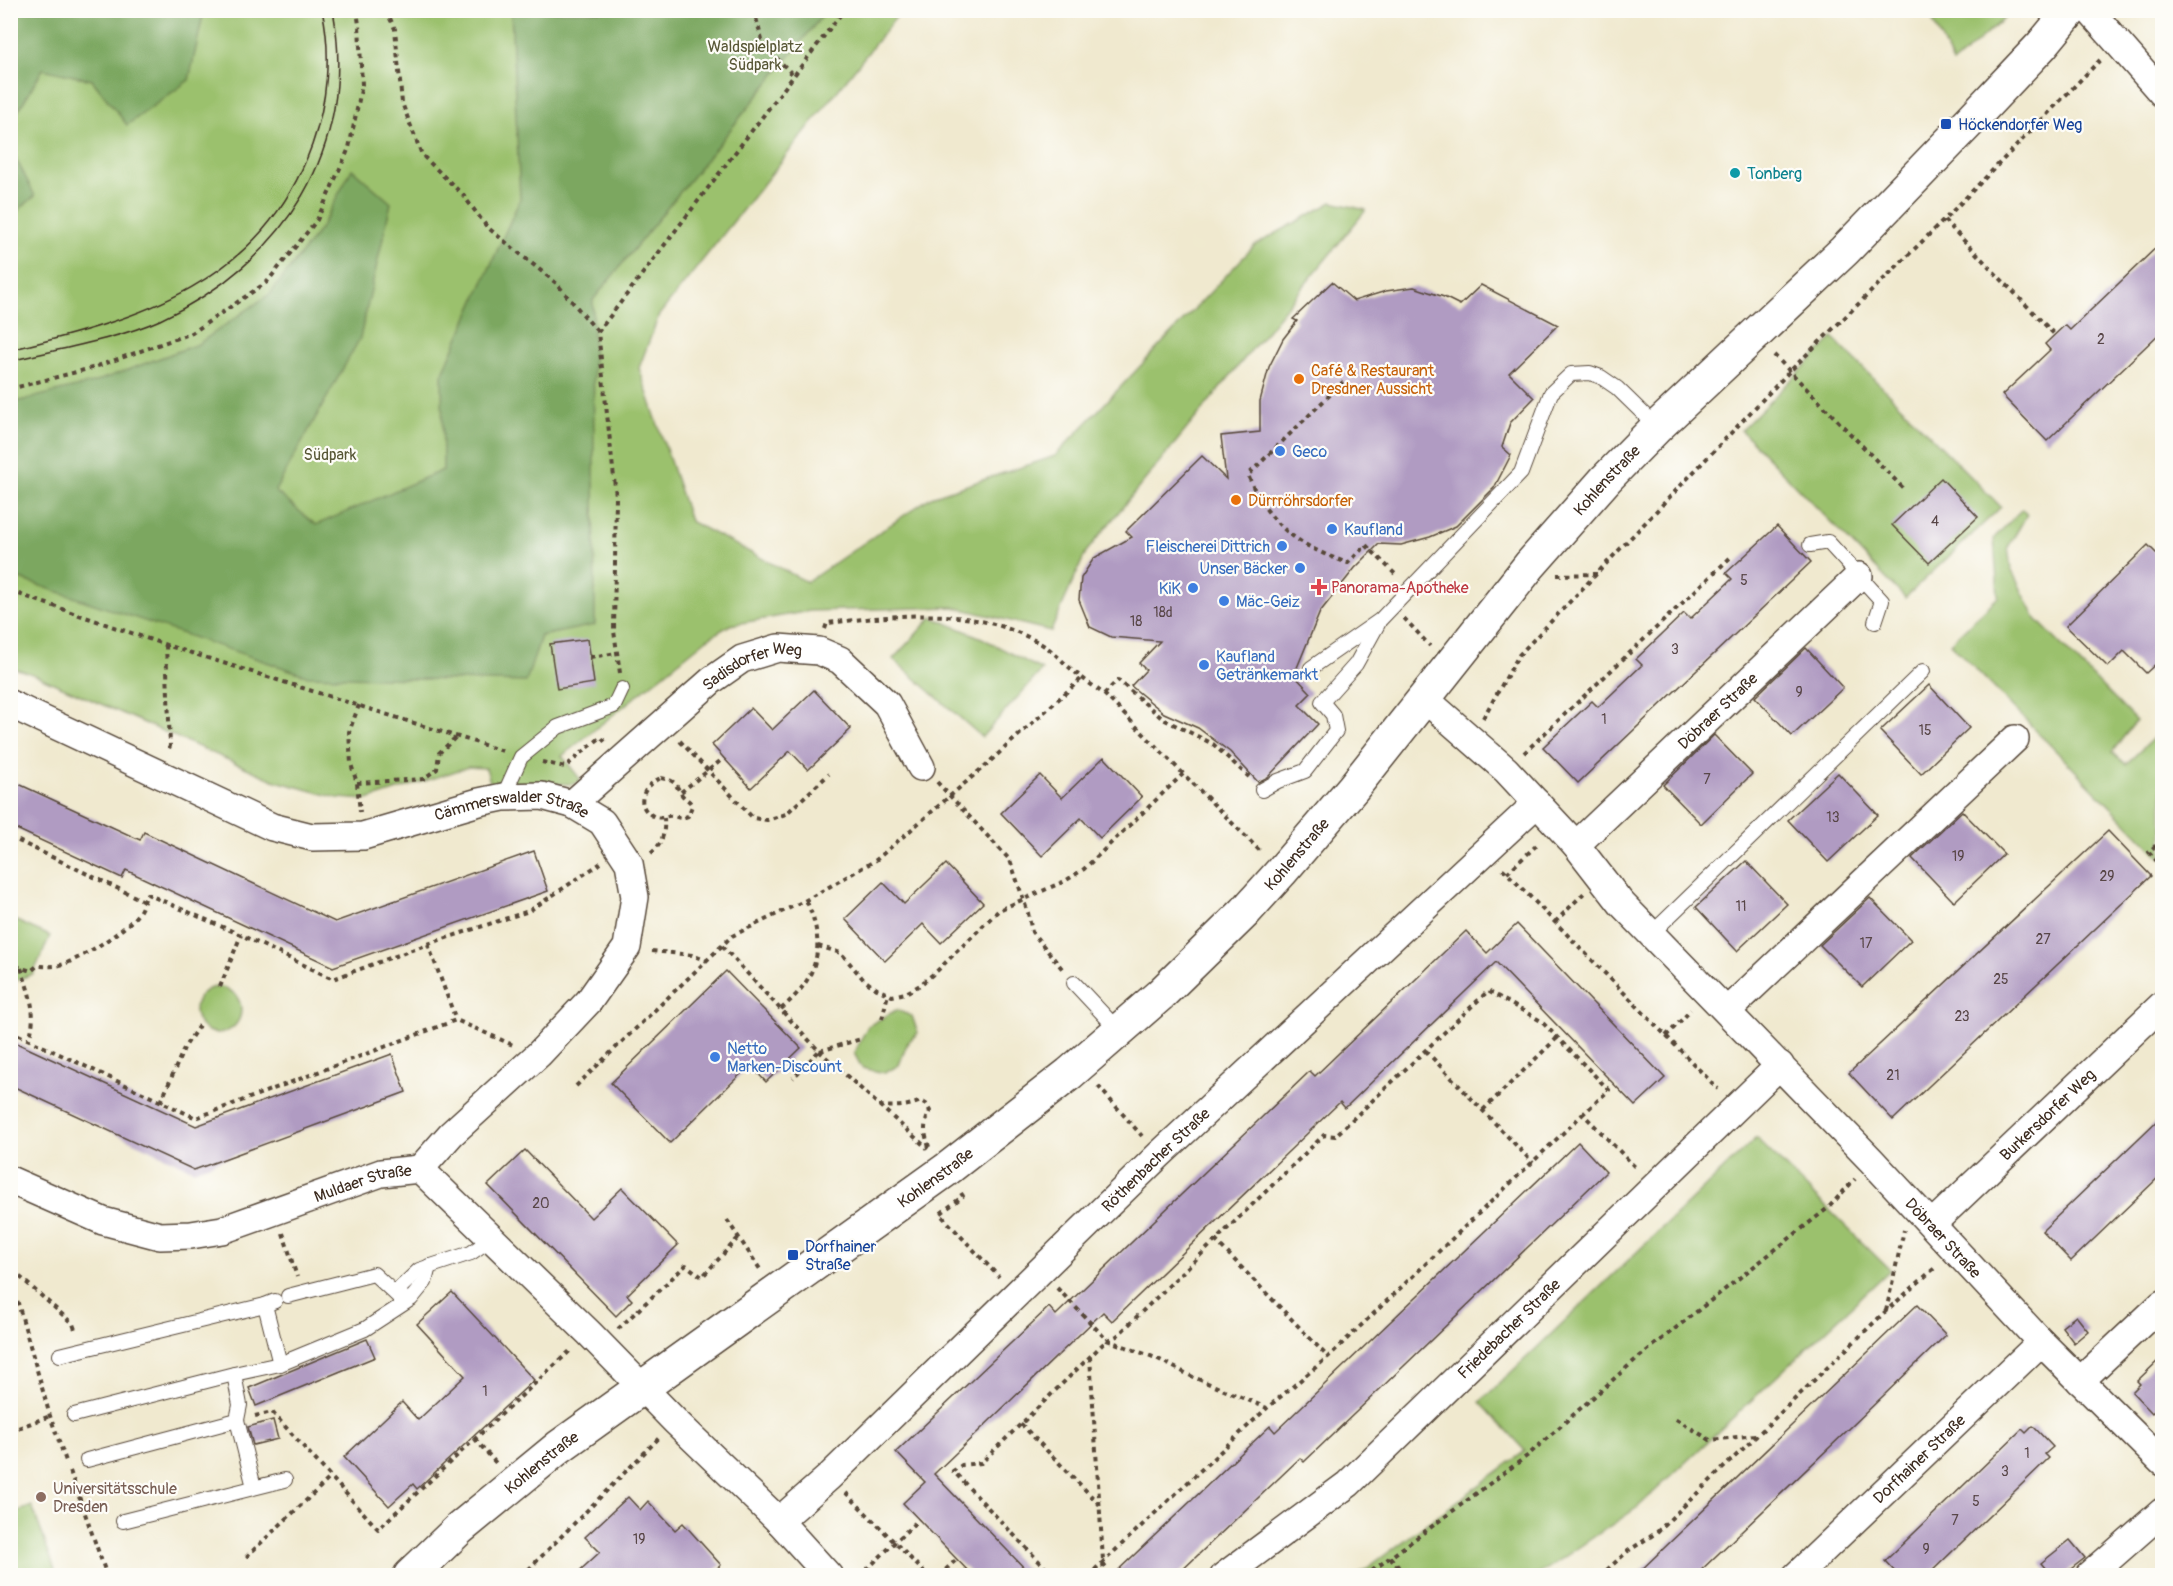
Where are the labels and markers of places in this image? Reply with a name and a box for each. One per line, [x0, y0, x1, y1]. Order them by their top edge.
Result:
place label: Höckendorfer Weg [1958, 115, 2082, 135]
marker: Höckendorfer Weg [1939, 117, 1953, 131]
place label: Tonberg [1747, 164, 1802, 184]
marker: Tonberg [1728, 166, 1742, 180]
place label: Café & Restaurant Dresdner Aussicht [1311, 361, 1435, 399]
marker: Café & Restaurant Dresdner Aussicht [1292, 372, 1306, 386]
place label: Geco [1292, 442, 1328, 462]
marker: Geco [1273, 444, 1287, 458]
place label: Dürrröhrsdorfer [1248, 491, 1354, 511]
marker: Dürrröhrsdorfer [1229, 493, 1243, 507]
place label: Kaufland [1344, 520, 1403, 540]
marker: Kaufland [1325, 522, 1339, 536]
place label: Fleischerei Dittrich [1146, 537, 1270, 557]
marker: Fleischerei Dittrich [1275, 539, 1289, 553]
place label: Unser Bäcker [1199, 559, 1288, 579]
marker: Unser Bäcker [1293, 561, 1307, 575]
place label: Panorama-Apotheke [1331, 578, 1469, 598]
place label: KiK [1159, 579, 1181, 599]
marker: Panorama-Apotheke [1312, 580, 1326, 594]
marker: KiK [1186, 581, 1200, 595]
place label: Mäc-Geiz [1236, 592, 1300, 612]
marker: Mäc-Geiz [1217, 594, 1231, 608]
place label: Kaufland Getränkemarkt [1216, 647, 1319, 685]
marker: Kaufland Getränkemarkt [1197, 658, 1211, 672]
place label: Netto Marken-Discount [727, 1039, 842, 1077]
marker: Netto Marken-Discount [708, 1050, 722, 1064]
place label: Dorfhainer Straße [805, 1237, 876, 1275]
marker: Dorfhainer Straße [786, 1248, 800, 1262]
place label: Universitätsschule Dresden [53, 1479, 177, 1517]
marker: Universitätsschule Dresden [34, 1490, 48, 1504]

